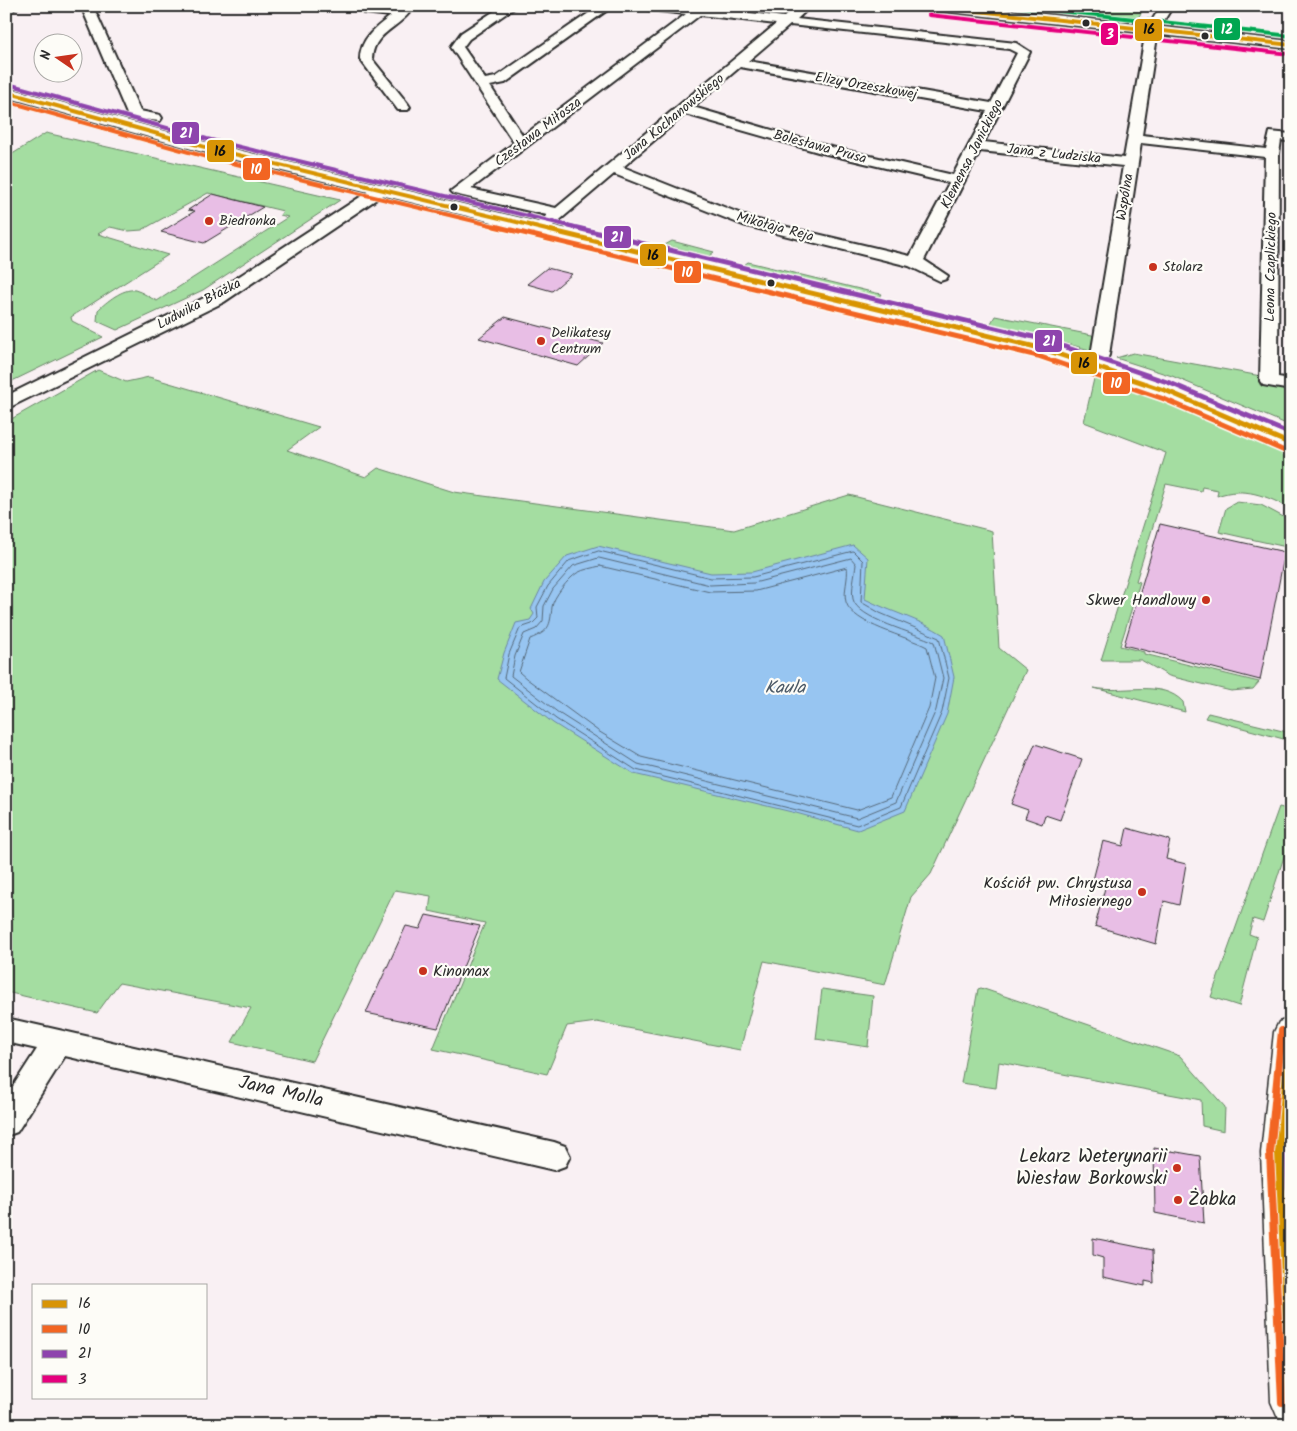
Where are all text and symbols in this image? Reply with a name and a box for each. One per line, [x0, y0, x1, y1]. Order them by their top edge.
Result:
line badge: 12 [1213, 17, 1241, 41]
unlabelled marker [1081, 18, 1091, 28]
line badge: 16 [1134, 18, 1163, 42]
text: 16 [1143, 19, 1155, 41]
text: 12 [1221, 19, 1233, 41]
line badge: 3 [1100, 22, 1119, 46]
text: 3 [1105, 24, 1114, 46]
unlabelled marker [1200, 31, 1210, 41]
north arrow [32, 32, 82, 82]
text: N [35, 48, 58, 62]
street label: Elizy Orzeszkowej [813, 66, 919, 106]
street label: Jana Kochanowskiego [619, 68, 729, 166]
street label: Czesława Miłosza [490, 92, 586, 172]
street label: Klemensa Janickiego [935, 95, 1009, 213]
line badge: 21 [171, 121, 200, 145]
text: 21 [180, 123, 193, 145]
street label: Bolesława Prusa [771, 124, 869, 170]
street label: Jana z Ludziska [1006, 138, 1102, 170]
line badge: 16 [206, 139, 235, 163]
text: 16 [214, 141, 226, 163]
line badge: 10 [242, 157, 271, 181]
text: 10 [250, 159, 263, 181]
street label: Wspólna [1110, 172, 1140, 222]
unlabelled marker [449, 202, 459, 212]
street label: Mikołaja Reja [734, 206, 816, 248]
place label: Biedronka [219, 210, 276, 232]
street label: Leona Czaplickiego [1259, 212, 1283, 322]
marker: Biedronka [203, 215, 215, 227]
line badge: 21 [603, 225, 632, 249]
text: 21 [611, 227, 624, 249]
line badge: 16 [639, 243, 667, 267]
text: 16 [647, 245, 659, 267]
place label: Stolarz [1163, 256, 1203, 278]
line badge: 10 [673, 260, 702, 284]
marker: Stolarz [1147, 261, 1159, 273]
text: 10 [681, 262, 694, 284]
street label: Ludwika Błażka [153, 273, 245, 335]
unlabelled marker [766, 278, 776, 288]
place label: Delikatesy Centrum [551, 322, 611, 360]
line badge: 21 [1034, 329, 1063, 353]
text: 21 [1043, 331, 1056, 353]
marker: Delikatesy Centrum [535, 335, 547, 347]
line badge: 16 [1070, 351, 1098, 375]
text: 16 [1078, 353, 1090, 375]
line badge: 10 [1102, 371, 1131, 395]
text: 10 [1110, 373, 1123, 395]
place label: Skwer Handlowy [1086, 588, 1196, 613]
marker: Skwer Handlowy [1200, 594, 1212, 606]
water label: Kaula [765, 674, 807, 703]
place label: Kościół pw. Chrystusa Miłosiernego [984, 871, 1132, 914]
marker: Kościół pw. Chrystusa Miłosiernego [1136, 886, 1148, 898]
place label: Kinomax [433, 959, 490, 984]
marker: Kinomax [417, 965, 429, 977]
street label: Jana Molla [236, 1068, 326, 1116]
place label: Lekarz Weterynarii Wiesław Borkowski [1016, 1142, 1168, 1194]
marker: Lekarz Weterynarii Wiesław Borkowski [1171, 1162, 1183, 1174]
place label: Żabka [1188, 1185, 1237, 1215]
marker: Żabka [1172, 1194, 1184, 1206]
legend [32, 1284, 208, 1398]
text: 16 [78, 1292, 91, 1316]
text: 10 [78, 1318, 91, 1342]
text: 21 [78, 1342, 92, 1366]
text: 3 [78, 1368, 87, 1392]

